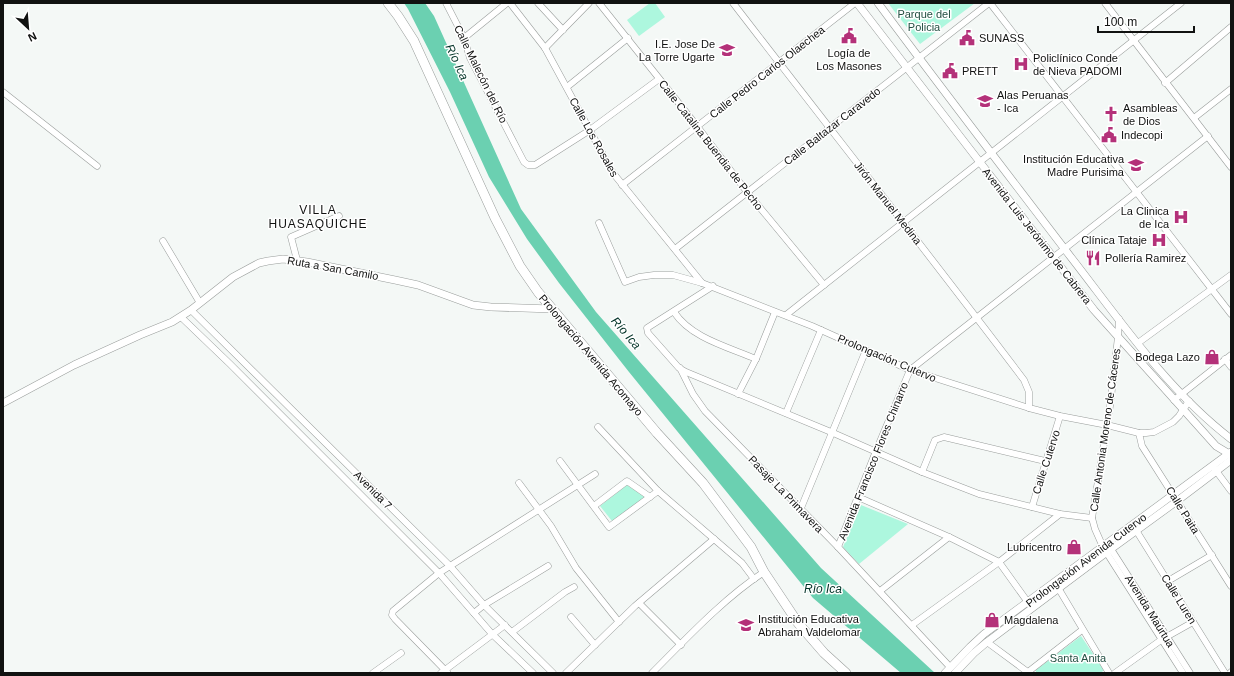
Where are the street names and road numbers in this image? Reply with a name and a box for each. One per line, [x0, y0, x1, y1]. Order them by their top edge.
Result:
street label: Calle Malecón del Río [452, 23, 510, 125]
street label: Calle Pedro Carlos Olaechea [707, 23, 828, 121]
street label: Calle Catalina Buendia de Pecho [657, 78, 765, 212]
street label: Calle Baltazar Caravedo [781, 85, 883, 167]
street label: Calle Los Rosales [567, 95, 621, 179]
street label: Jirón Manuel Medina [852, 159, 925, 248]
street label: Avenida Luis Jerónimo de Cabrera [980, 166, 1094, 307]
street label: Ruta a San Camilo [286, 254, 380, 282]
street label: Prolongación Avenida Acomayo [537, 292, 645, 418]
street label: Prolongación Cutervo [836, 332, 938, 384]
street label: Calle Antonia Moreno de Cáceres [1088, 347, 1122, 512]
street label: Avenida Francisco Flores Chinarro [836, 380, 910, 542]
street label: Calle Cutervo [1030, 428, 1062, 496]
street label: Pasaje La Primavera [746, 453, 826, 536]
street label: Avenida 7 [352, 469, 394, 511]
street label: Calle Paita [1164, 484, 1203, 536]
street label: Prolongación Avenida Cutervo [1023, 511, 1149, 609]
street label: Calle Luren [1159, 572, 1199, 626]
street label: Avenida Maúrtua [1123, 573, 1178, 650]

